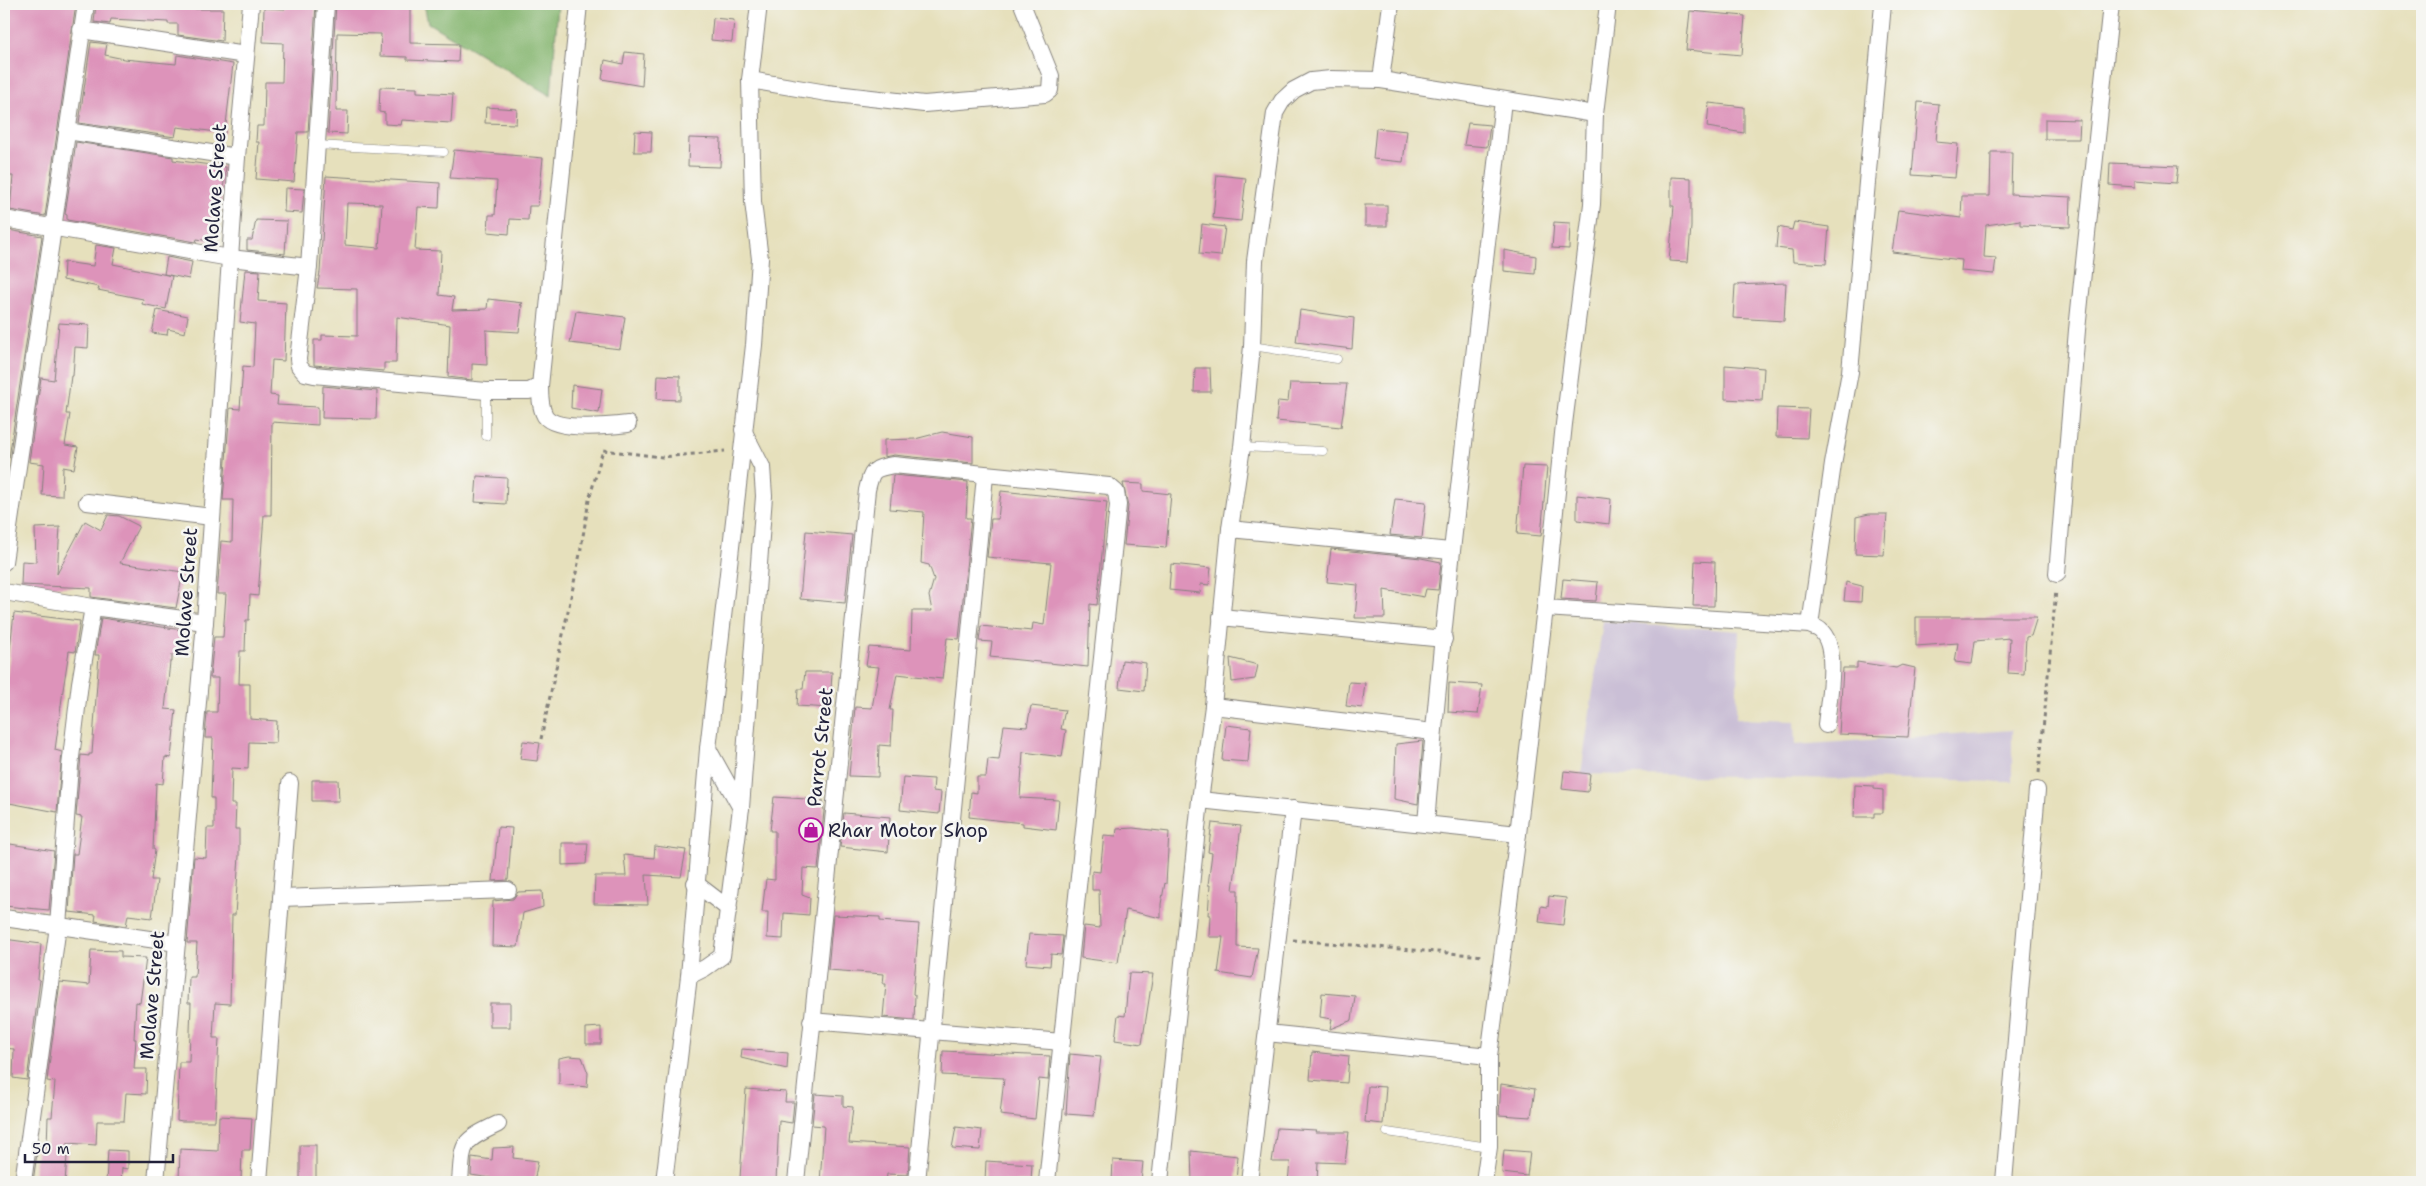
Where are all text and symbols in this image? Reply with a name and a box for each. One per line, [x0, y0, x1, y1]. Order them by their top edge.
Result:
street label: Molave Street [198, 123, 232, 253]
street label: Molave Street [169, 527, 203, 657]
street label: Parrot Street [801, 686, 839, 808]
shop icon: Rhar Motor Shop [798, 817, 824, 843]
place label: Rhar Motor Shop [828, 818, 988, 843]
street label: Molave Street [134, 930, 170, 1060]
scale bar [25, 1131, 172, 1163]
text: 50 m [32, 1139, 70, 1159]

